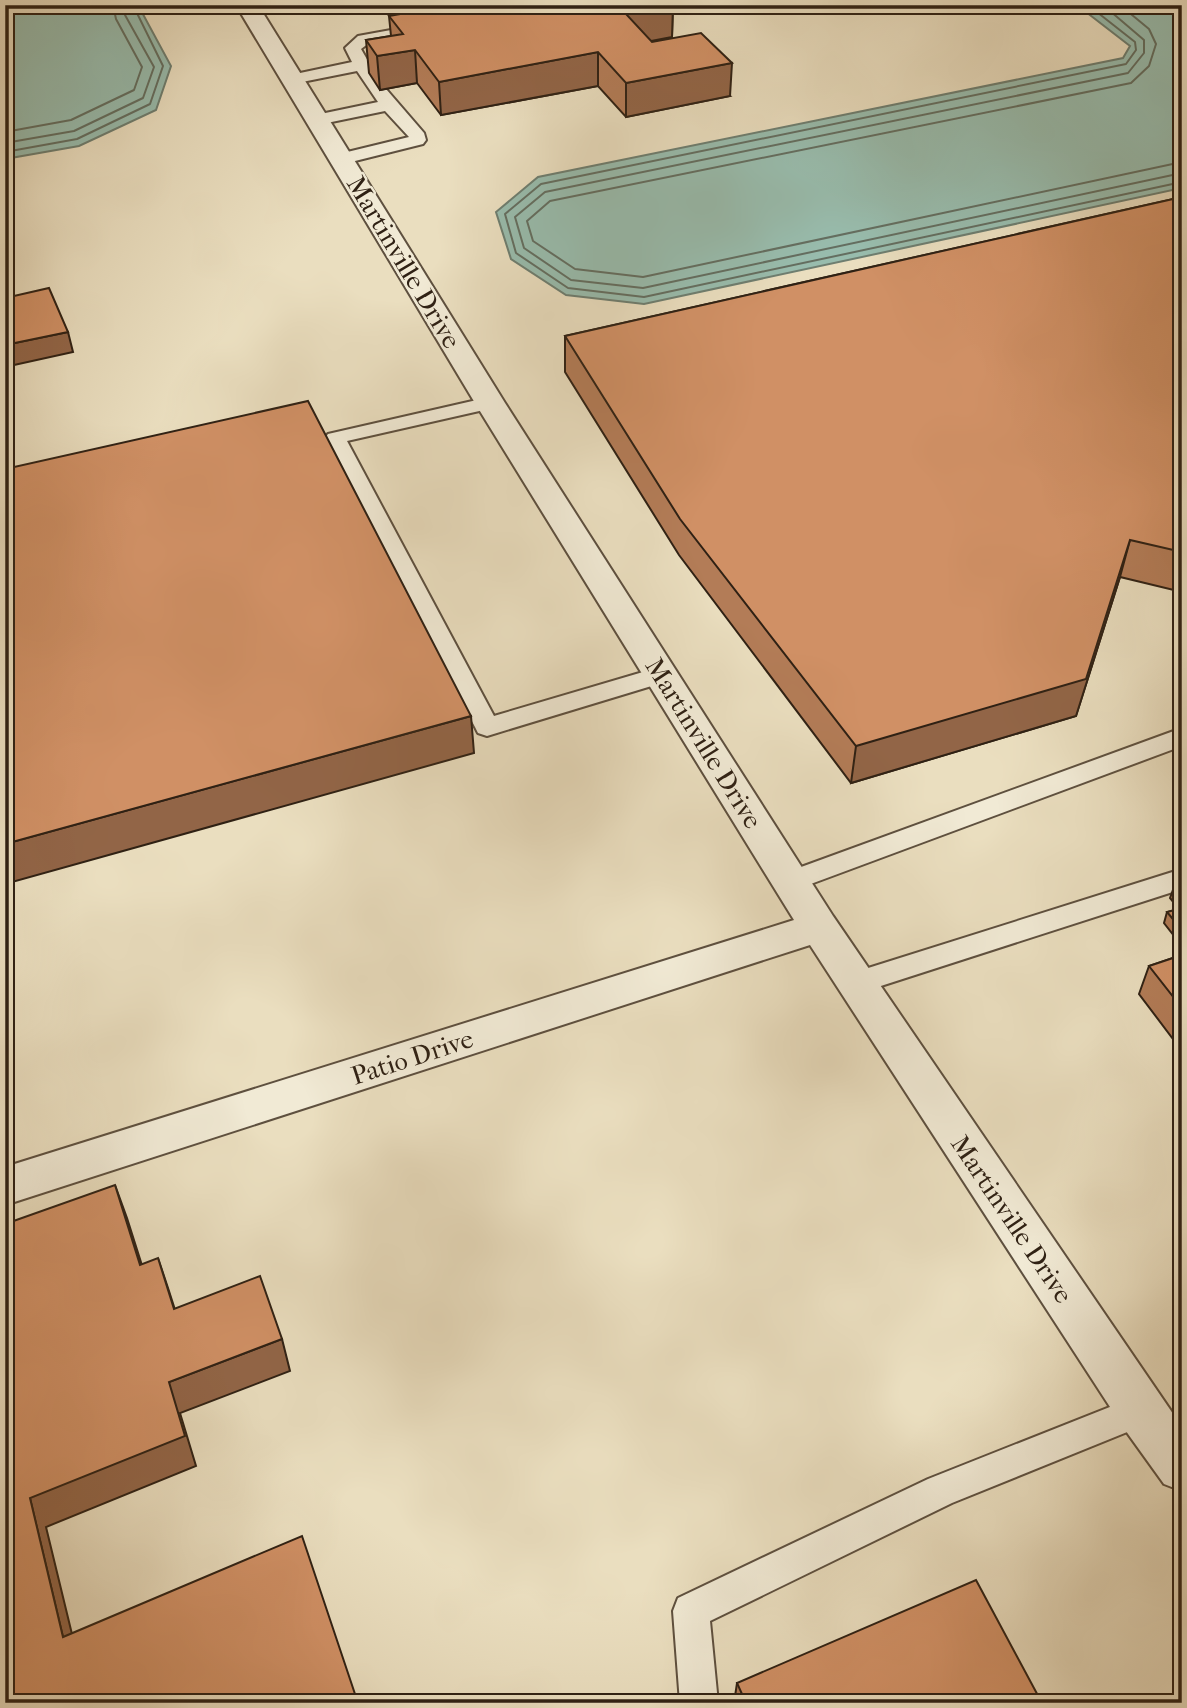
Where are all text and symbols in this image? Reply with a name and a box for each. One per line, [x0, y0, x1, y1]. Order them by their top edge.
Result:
street label: Martinville Drive [340, 170, 467, 354]
street label: Martinville Drive [639, 652, 769, 834]
street label: Patio Drive [347, 1023, 477, 1092]
street label: Martinville Drive [944, 1130, 1079, 1309]

